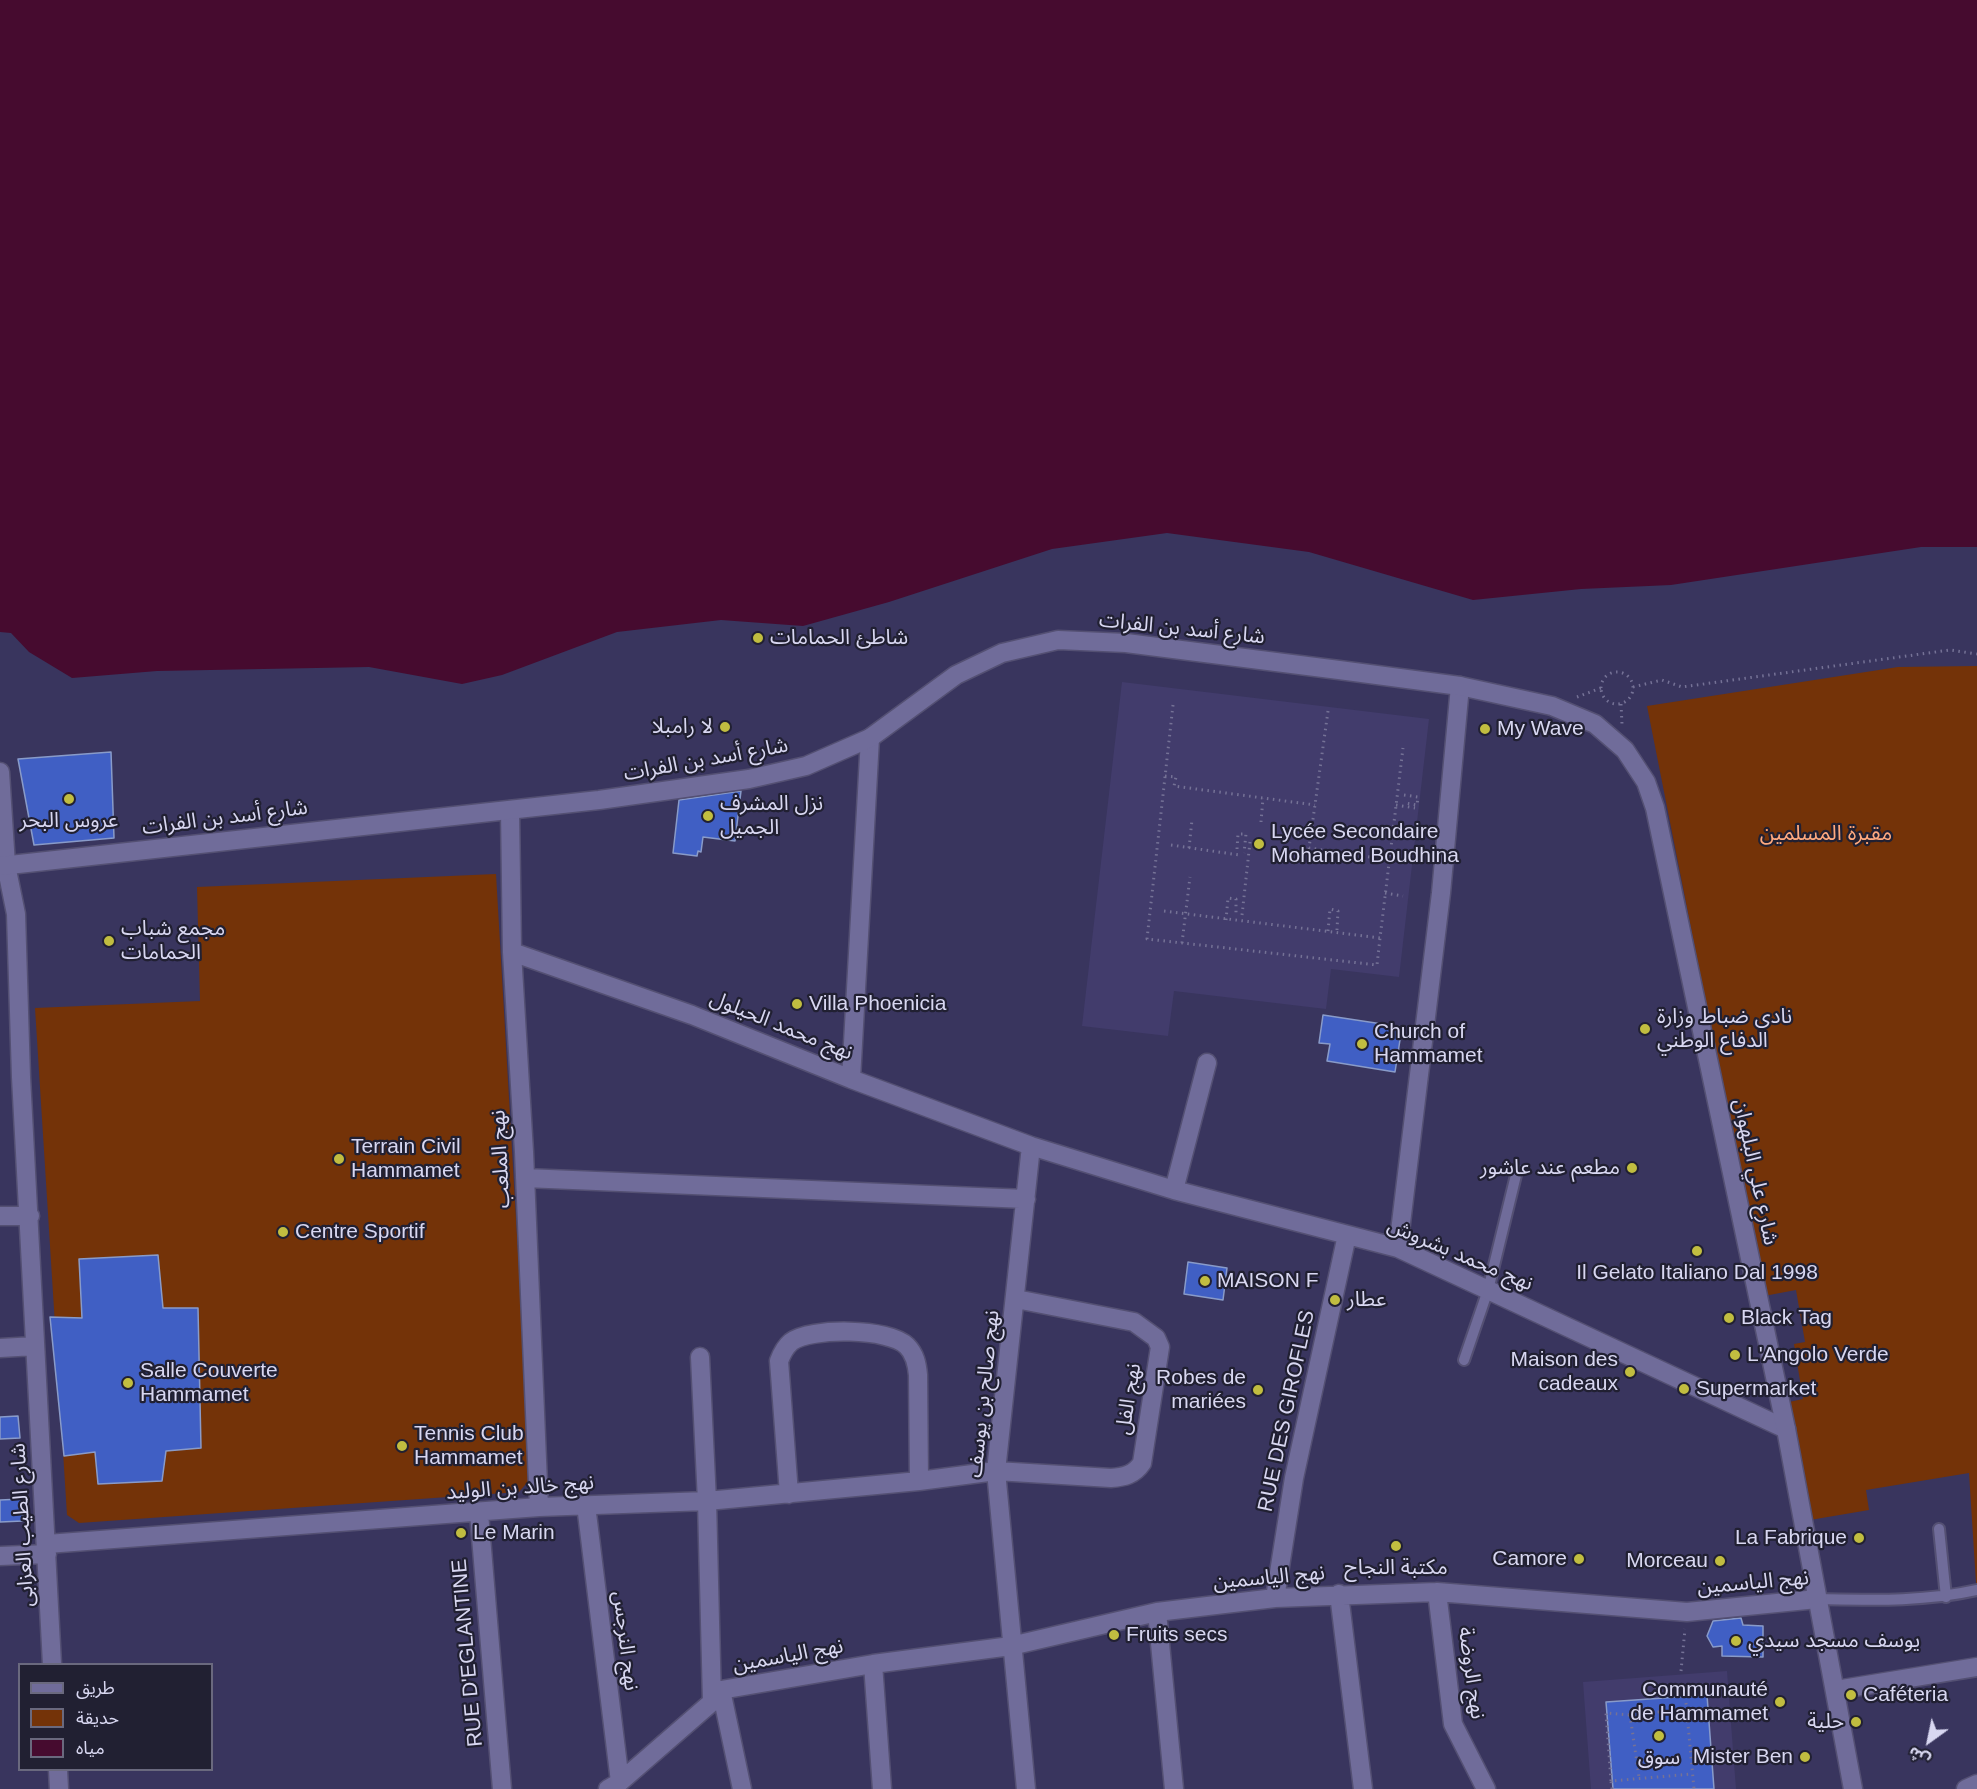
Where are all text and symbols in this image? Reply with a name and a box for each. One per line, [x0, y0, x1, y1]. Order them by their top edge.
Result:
street label: شارع أسد بن الفرات [1098, 608, 1266, 650]
place label: شاطئ الحمامات [770, 625, 908, 651]
marker: شاطئ الحمامات [751, 631, 765, 645]
place label: لا رامبلا [652, 714, 713, 740]
place label: My Wave [1497, 716, 1584, 742]
marker: لا رامبلا [718, 720, 732, 734]
marker: My Wave [1478, 722, 1492, 736]
street label: شارع أسد بن الفرات [622, 733, 790, 787]
place label: نزل المشرف الجميل [720, 791, 823, 841]
marker: عروس البحر [62, 792, 76, 806]
street label: شارع أسد بن الفرات [141, 795, 309, 841]
place label: عروس البحر [20, 808, 118, 834]
marker: نزل المشرف الجميل [701, 809, 715, 823]
place label: Lycée Secondaire Mohamed Boudhina [1271, 819, 1459, 869]
park label: مقبرة المسلمين [1760, 821, 1892, 847]
marker: Lycée Secondaire Mohamed Boudhina [1252, 837, 1266, 851]
place label: مجمع شباب الحمامات [121, 916, 225, 966]
marker: مجمع شباب الحمامات [102, 934, 116, 948]
street label: نهج محمد الحيلول [706, 986, 856, 1066]
place label: Villa Phoenicia [809, 991, 946, 1017]
marker: Villa Phoenicia [790, 997, 804, 1011]
place label: نادي ضباط وزارة الدفاع الوطني [1657, 1004, 1792, 1054]
place label: Church of Hammamet [1374, 1019, 1483, 1069]
marker: نادي ضباط وزارة الدفاع الوطني [1638, 1022, 1652, 1036]
marker: Church of Hammamet [1355, 1037, 1369, 1051]
street label: شارع علي البلهوان [1727, 1097, 1783, 1247]
street label: نهج الملعب [486, 1109, 516, 1209]
place label: Terrain Civil Hammamet [351, 1134, 461, 1184]
marker: Terrain Civil Hammamet [332, 1152, 346, 1166]
place label: مطعم عند عاشور [1480, 1155, 1620, 1181]
marker: مطعم عند عاشور [1625, 1161, 1639, 1175]
street label: نهج محمد بشروش [1383, 1213, 1537, 1297]
place label: Centre Sportif [295, 1219, 425, 1245]
marker: Centre Sportif [276, 1225, 290, 1239]
marker: Il Gelato Italiano Dal 1998 [1690, 1244, 1704, 1258]
place label: Il Gelato Italiano Dal 1998 [1576, 1260, 1818, 1286]
place label: MAISON F [1217, 1268, 1319, 1294]
marker: MAISON F [1198, 1274, 1212, 1288]
place label: عطار [1347, 1287, 1386, 1313]
marker: عطار [1328, 1293, 1342, 1307]
place label: Black Tag [1741, 1305, 1832, 1331]
street label: RUE DES GIROFLES [1253, 1308, 1321, 1514]
street label: نهج صالح بن يوسف [963, 1309, 1005, 1479]
marker: Black Tag [1722, 1311, 1736, 1325]
place label: L'Angolo Verde [1747, 1342, 1889, 1368]
place label: Maison des cadeaux [1511, 1347, 1618, 1397]
marker: L'Angolo Verde [1728, 1348, 1742, 1362]
place label: Salle Couverte Hammamet [140, 1358, 278, 1408]
street label: نهج الفل [1111, 1362, 1147, 1436]
place label: Robes de mariées [1156, 1365, 1246, 1415]
marker: Maison des cadeaux [1623, 1365, 1637, 1379]
marker: Salle Couverte Hammamet [121, 1376, 135, 1390]
place label: Supermarket [1696, 1376, 1816, 1402]
marker: Supermarket [1677, 1382, 1691, 1396]
marker: Robes de mariées [1251, 1383, 1265, 1397]
place label: Tennis Club Hammamet [414, 1421, 524, 1471]
marker: Tennis Club Hammamet [395, 1439, 409, 1453]
street label: شارع الطيب العزابى [6, 1442, 40, 1608]
street label: نهج خالد بن الوليد [445, 1470, 595, 1506]
place label: Le Marin [473, 1520, 555, 1546]
place label: La Fabrique [1735, 1525, 1847, 1551]
marker: Le Marin [454, 1526, 468, 1540]
marker: La Fabrique [1852, 1531, 1866, 1545]
marker: مكتبة النجاح [1389, 1539, 1403, 1553]
place label: Camore [1492, 1546, 1567, 1572]
place label: Morceau [1626, 1548, 1708, 1574]
marker: Camore [1572, 1552, 1586, 1566]
marker: Morceau [1713, 1554, 1727, 1568]
place label: مكتبة النجاح [1344, 1555, 1448, 1581]
street label: RUE D'EGLANTINE [447, 1558, 489, 1748]
street label: نهج الياسمين [1212, 1561, 1326, 1595]
street label: نهج الياسمين [1696, 1566, 1810, 1600]
street label: نهج النرجس [606, 1590, 644, 1692]
place label: Fruits secs [1126, 1622, 1228, 1648]
street label: نهج الروضة [1452, 1625, 1490, 1721]
marker: Fruits secs [1107, 1628, 1121, 1642]
place label: يوسف مسجد سيدي [1748, 1628, 1920, 1654]
street label: نهج الياسمين [731, 1634, 845, 1678]
marker: يوسف مسجد سيدي [1729, 1634, 1743, 1648]
legend [18, 1663, 213, 1771]
place label: Communauté de Hammamet [1630, 1677, 1768, 1727]
text: طريق [76, 1678, 115, 1698]
place label: Caféteria [1863, 1682, 1948, 1708]
marker: Caféteria [1844, 1688, 1858, 1702]
marker: Communauté de Hammamet [1773, 1695, 1787, 1709]
text: حديقة [76, 1708, 119, 1728]
place label: حلية [1807, 1709, 1844, 1735]
north arrow [1899, 1711, 1959, 1771]
marker: حلية [1849, 1715, 1863, 1729]
marker: سوق [1652, 1729, 1666, 1743]
text: مياه [76, 1738, 105, 1758]
text: ش [1905, 1743, 1933, 1770]
place label: Mister Ben [1693, 1744, 1793, 1770]
place label: سوق [1638, 1745, 1680, 1771]
marker: Mister Ben [1798, 1750, 1812, 1764]

